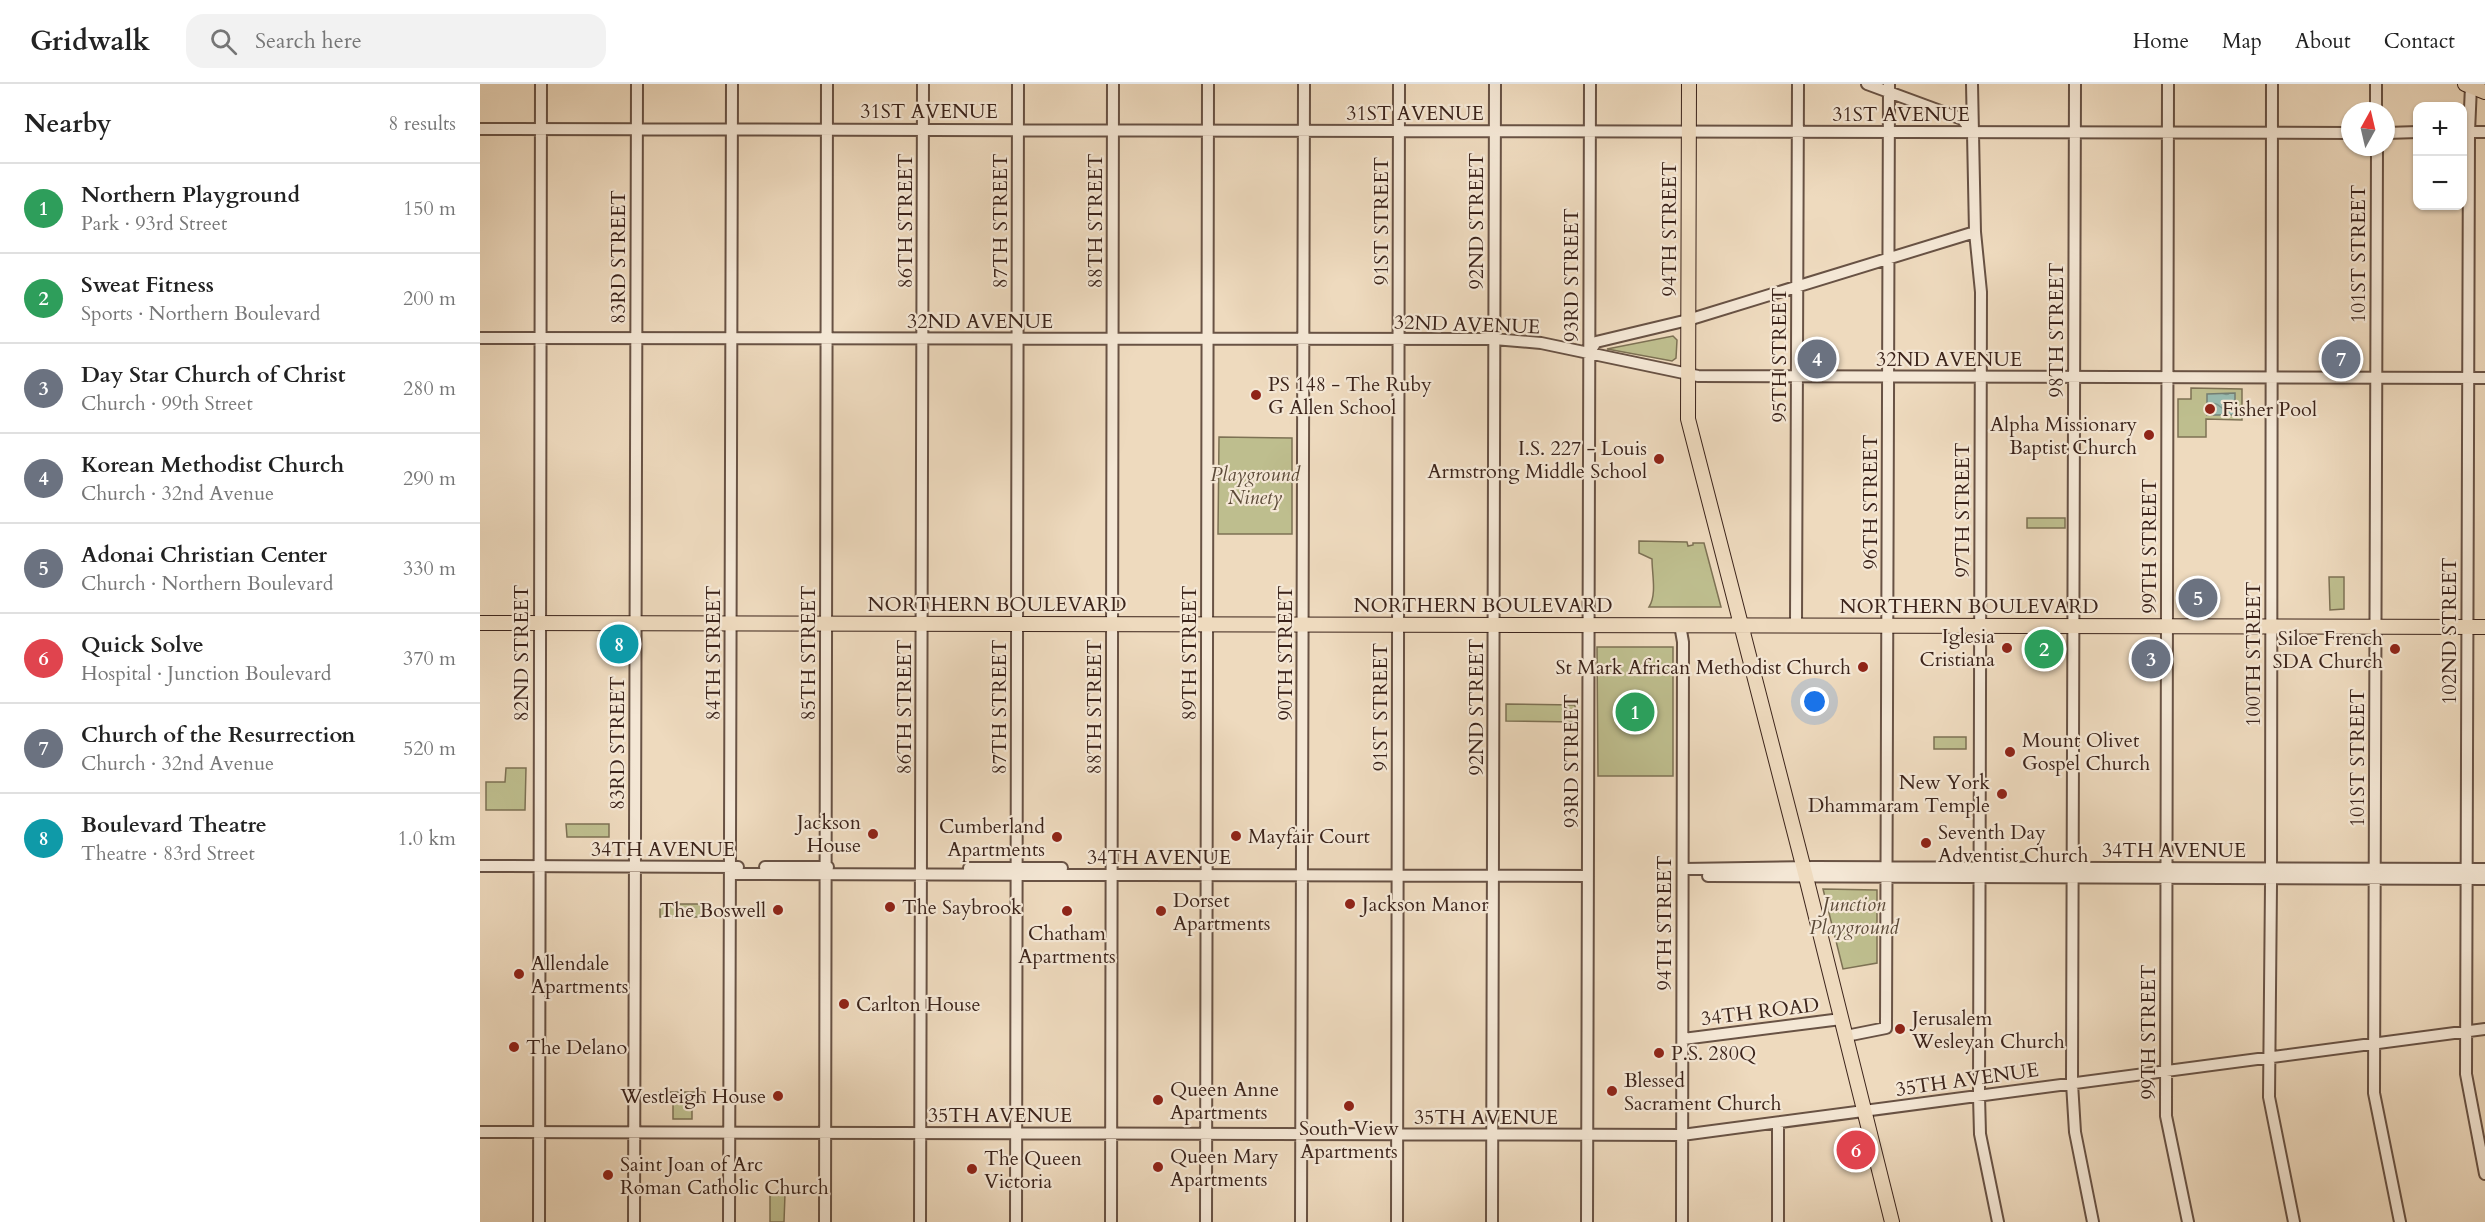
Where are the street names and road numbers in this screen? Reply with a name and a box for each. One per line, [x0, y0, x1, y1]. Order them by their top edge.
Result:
street label: 31ST AVENUE [860, 98, 998, 125]
street label: 31ST AVENUE [1346, 100, 1484, 127]
street label: 31ST AVENUE [1832, 101, 1970, 128]
street label: 92ND STREET [1463, 152, 1490, 290]
street label: 86TH STREET [892, 153, 919, 289]
street label: 87TH STREET [987, 153, 1014, 289]
street label: 88TH STREET [1082, 153, 1109, 289]
street label: 91ST STREET [1368, 156, 1395, 285]
street label: 94TH STREET [1656, 161, 1683, 297]
street label: 101ST STREET [2345, 184, 2372, 323]
street label: 83RD STREET [605, 190, 632, 324]
street label: 93RD STREET [1558, 208, 1585, 342]
street label: 98TH STREET [2043, 262, 2070, 398]
street label: 95TH STREET [1766, 287, 1793, 423]
street label: 32ND AVENUE [907, 308, 1053, 335]
street label: 32ND AVENUE [1393, 308, 1540, 341]
street label: 32ND AVENUE [1876, 346, 2022, 373]
street label: 96TH STREET [1857, 434, 1884, 570]
street label: 97TH STREET [1949, 442, 1976, 578]
street label: 99TH STREET [2136, 478, 2163, 614]
street label: 102ND STREET [2436, 557, 2463, 705]
street label: 100TH STREET [2240, 581, 2267, 727]
street label: 82ND STREET [508, 584, 535, 722]
street label: 84TH STREET [700, 585, 727, 721]
street label: 85TH STREET [795, 585, 822, 721]
street label: 89TH STREET [1176, 585, 1203, 721]
street label: 90TH STREET [1272, 585, 1299, 721]
street label: NORTHERN BOULEVARD [868, 591, 1126, 618]
street label: NORTHERN BOULEVARD [1354, 592, 1612, 619]
street label: NORTHERN BOULEVARD [1840, 593, 2098, 620]
street label: 92ND STREET [1463, 638, 1490, 776]
street label: 86TH STREET [891, 639, 918, 775]
street label: 87TH STREET [986, 639, 1013, 775]
street label: 88TH STREET [1081, 639, 1108, 775]
street label: 91ST STREET [1367, 642, 1394, 771]
street label: 83RD STREET [604, 676, 631, 810]
street label: 101ST STREET [2344, 688, 2371, 827]
street label: 93RD STREET [1558, 694, 1585, 828]
street label: 34TH AVENUE [591, 836, 735, 863]
street label: 34TH AVENUE [2102, 837, 2246, 864]
street label: 34TH AVENUE [1087, 844, 1231, 871]
street label: 94TH STREET [1651, 855, 1678, 991]
street label: 99TH STREET [2135, 964, 2162, 1100]
street label: 34TH ROAD [1699, 991, 1821, 1032]
street label: 35TH AVENUE [1894, 1056, 2040, 1103]
street label: 35TH AVENUE [928, 1102, 1072, 1129]
street label: 35TH AVENUE [1414, 1104, 1558, 1131]

